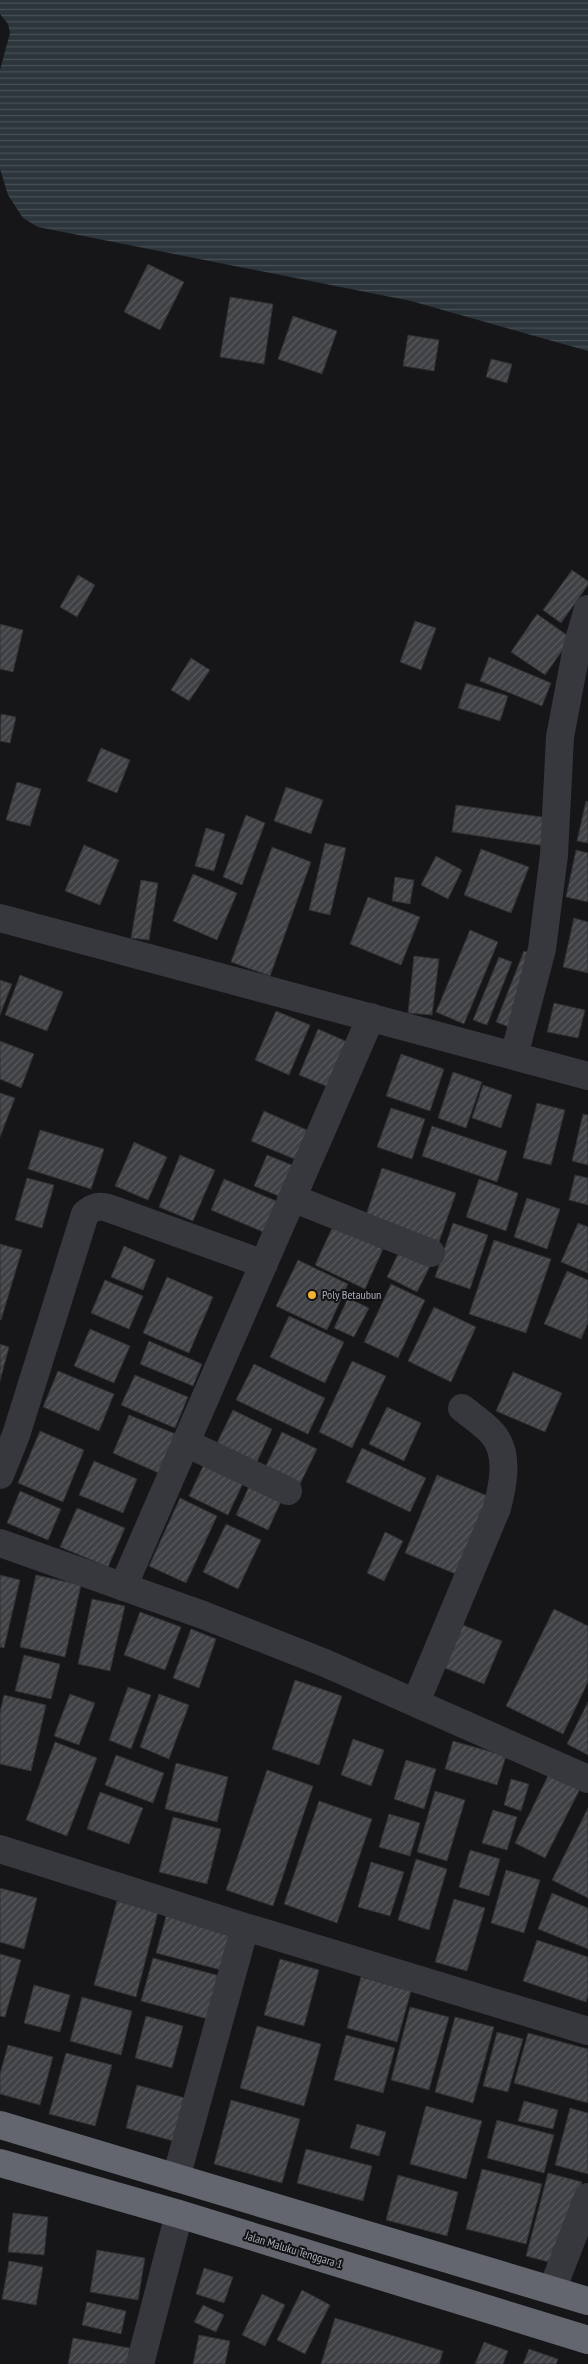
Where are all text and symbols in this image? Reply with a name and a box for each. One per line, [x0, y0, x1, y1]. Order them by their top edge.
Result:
place label: Poly Betaubun [322, 1287, 381, 1302]
marker: Poly Betaubun [306, 1289, 318, 1301]
street label: Jalan Maluku Tenggara 1 [243, 2227, 345, 2271]

